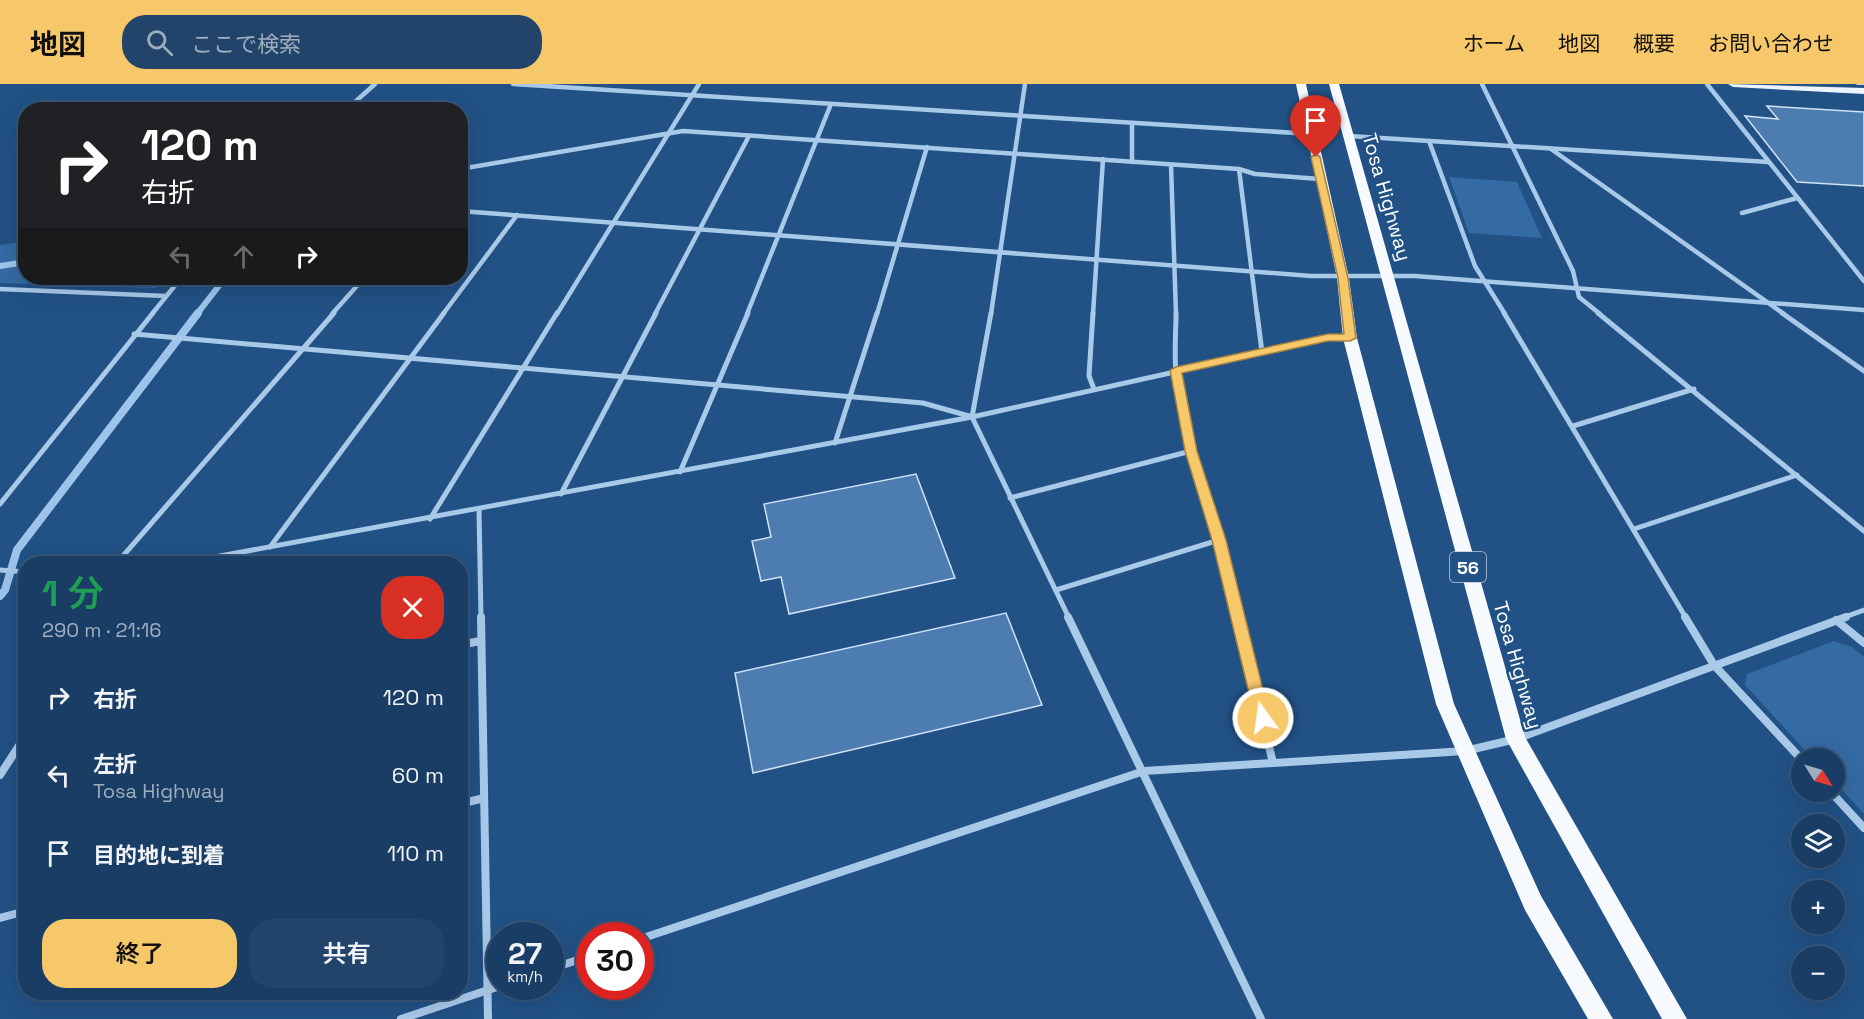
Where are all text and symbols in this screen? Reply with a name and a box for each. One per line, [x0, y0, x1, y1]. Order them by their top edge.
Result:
search box [122, 15, 542, 69]
text: 地図 [30, 26, 86, 62]
icon: search [143, 26, 176, 59]
text: ここで検索 [191, 30, 301, 58]
text: ホーム [1463, 30, 1525, 57]
text: 地図 [1558, 30, 1600, 57]
text: 概要 [1633, 30, 1675, 57]
text: お問い合わせ [1708, 30, 1834, 57]
pin [1290, 95, 1341, 157]
icon: arrive [1299, 104, 1332, 137]
text: 120 m [141, 119, 259, 172]
icon: right [42, 126, 120, 204]
street label: Tosa Highway [1356, 130, 1418, 264]
text: 右折 [141, 175, 195, 210]
icon: left [164, 240, 197, 273]
icon: ahead [227, 240, 260, 273]
icon: right [290, 240, 323, 273]
road number: 56 [1450, 552, 1486, 582]
text: 1 分 [42, 571, 103, 617]
button: close [381, 576, 444, 639]
street label: Tosa Highway [1487, 598, 1549, 732]
text: 290 m · 21:16 [42, 617, 162, 643]
icon: right [42, 681, 75, 714]
text: 120 m [383, 683, 444, 711]
text: 右折 [93, 685, 137, 713]
position arrow [1231, 686, 1295, 750]
north arrow [1791, 748, 1845, 802]
map controls [1791, 748, 1845, 1000]
text: 左折 [93, 750, 137, 778]
icon: left [42, 759, 75, 792]
text: 60 m [392, 761, 444, 789]
text: Tosa Highway [93, 778, 225, 804]
button: layers [1791, 814, 1845, 868]
icon: arrive [42, 837, 75, 870]
text: 110 m [387, 839, 444, 867]
text: 目的地に到着 [93, 841, 225, 869]
button: + [1791, 880, 1845, 934]
button: 終了 [42, 919, 237, 988]
button: 共有 [249, 919, 444, 988]
speed limit sign: 30 [576, 922, 654, 1000]
text: 27 [508, 934, 542, 973]
button: − [1791, 946, 1845, 1000]
text: km/h [507, 967, 543, 986]

